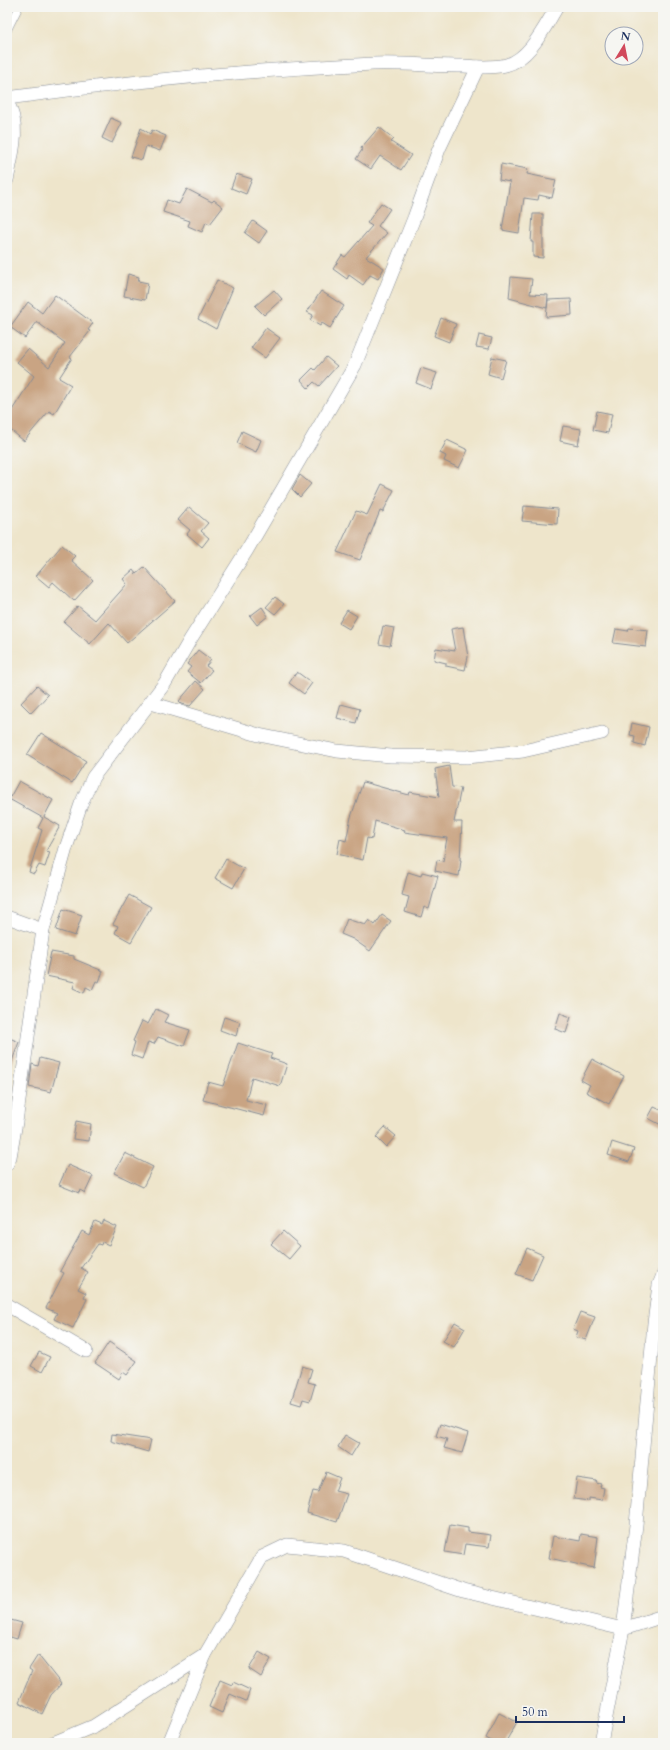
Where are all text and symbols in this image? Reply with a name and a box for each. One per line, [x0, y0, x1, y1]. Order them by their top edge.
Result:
north arrow [604, 26, 644, 66]
text: N [620, 28, 632, 45]
scale bar [516, 1698, 624, 1724]
text: 50 m [522, 1704, 549, 1720]

